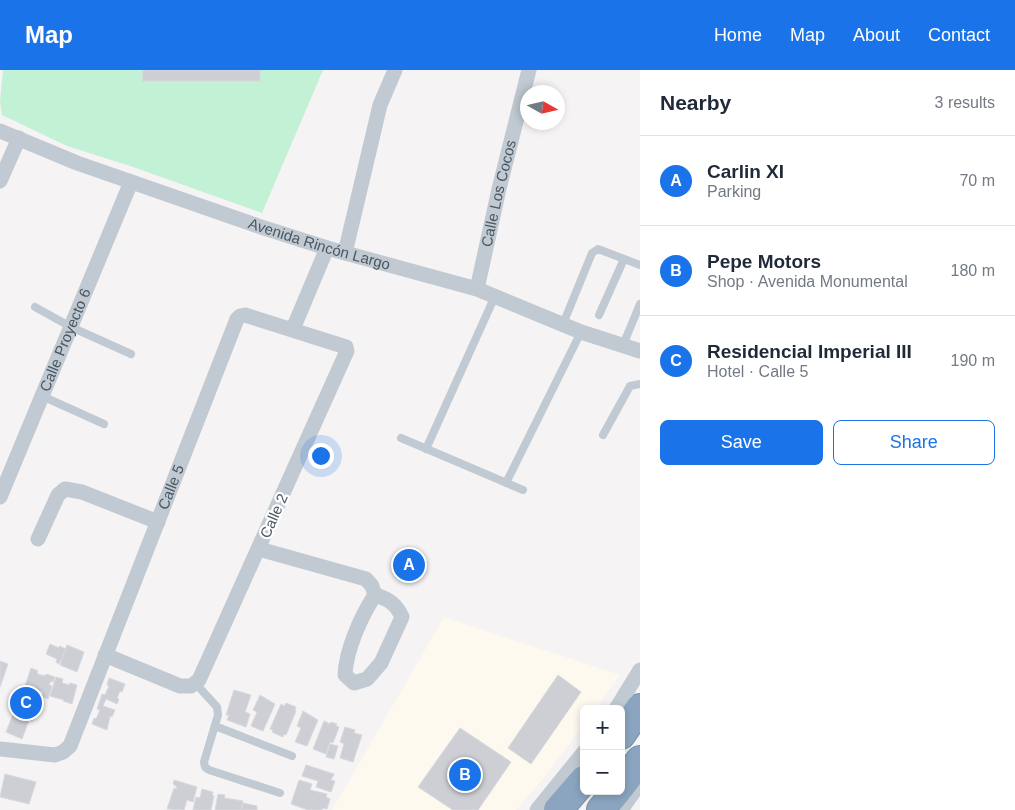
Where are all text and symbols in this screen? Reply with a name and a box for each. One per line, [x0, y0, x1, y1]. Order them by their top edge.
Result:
text: Map [25, 21, 73, 48]
text: Home [714, 25, 762, 45]
text: Map [790, 25, 825, 45]
text: About [853, 25, 900, 45]
text: Contact [928, 25, 990, 45]
north arrow [520, 85, 565, 130]
text: Nearby [660, 91, 731, 114]
text: 3 results [935, 94, 995, 111]
street label: Calle Los Cocos [478, 138, 519, 248]
text: Carlin XI [707, 161, 784, 182]
text: A [670, 172, 682, 189]
text: 70 m [959, 172, 995, 189]
text: Parking [707, 183, 761, 200]
street label: Avenida Rincón Largo [246, 214, 392, 273]
text: Pepe Motors [707, 251, 821, 272]
text: B [670, 262, 682, 279]
text: 180 m [951, 262, 995, 279]
text: Shop · Avenida Monumental [707, 273, 908, 290]
street label: Calle Proyecto 6 [36, 286, 94, 394]
text: Residencial Imperial III [707, 341, 912, 362]
text: C [670, 352, 682, 369]
text: 190 m [951, 352, 995, 369]
text: Hotel · Calle 5 [707, 363, 808, 380]
button: Save [660, 420, 823, 465]
button: Share [833, 420, 995, 465]
your location [308, 443, 334, 469]
street label: Calle 5 [154, 462, 187, 512]
street label: Calle 2 [256, 491, 291, 541]
pin: A [393, 546, 425, 584]
pin: C [10, 684, 42, 722]
map controls [580, 705, 625, 795]
button: + [580, 705, 625, 750]
button: − [580, 750, 625, 795]
pin: B [449, 756, 481, 794]

